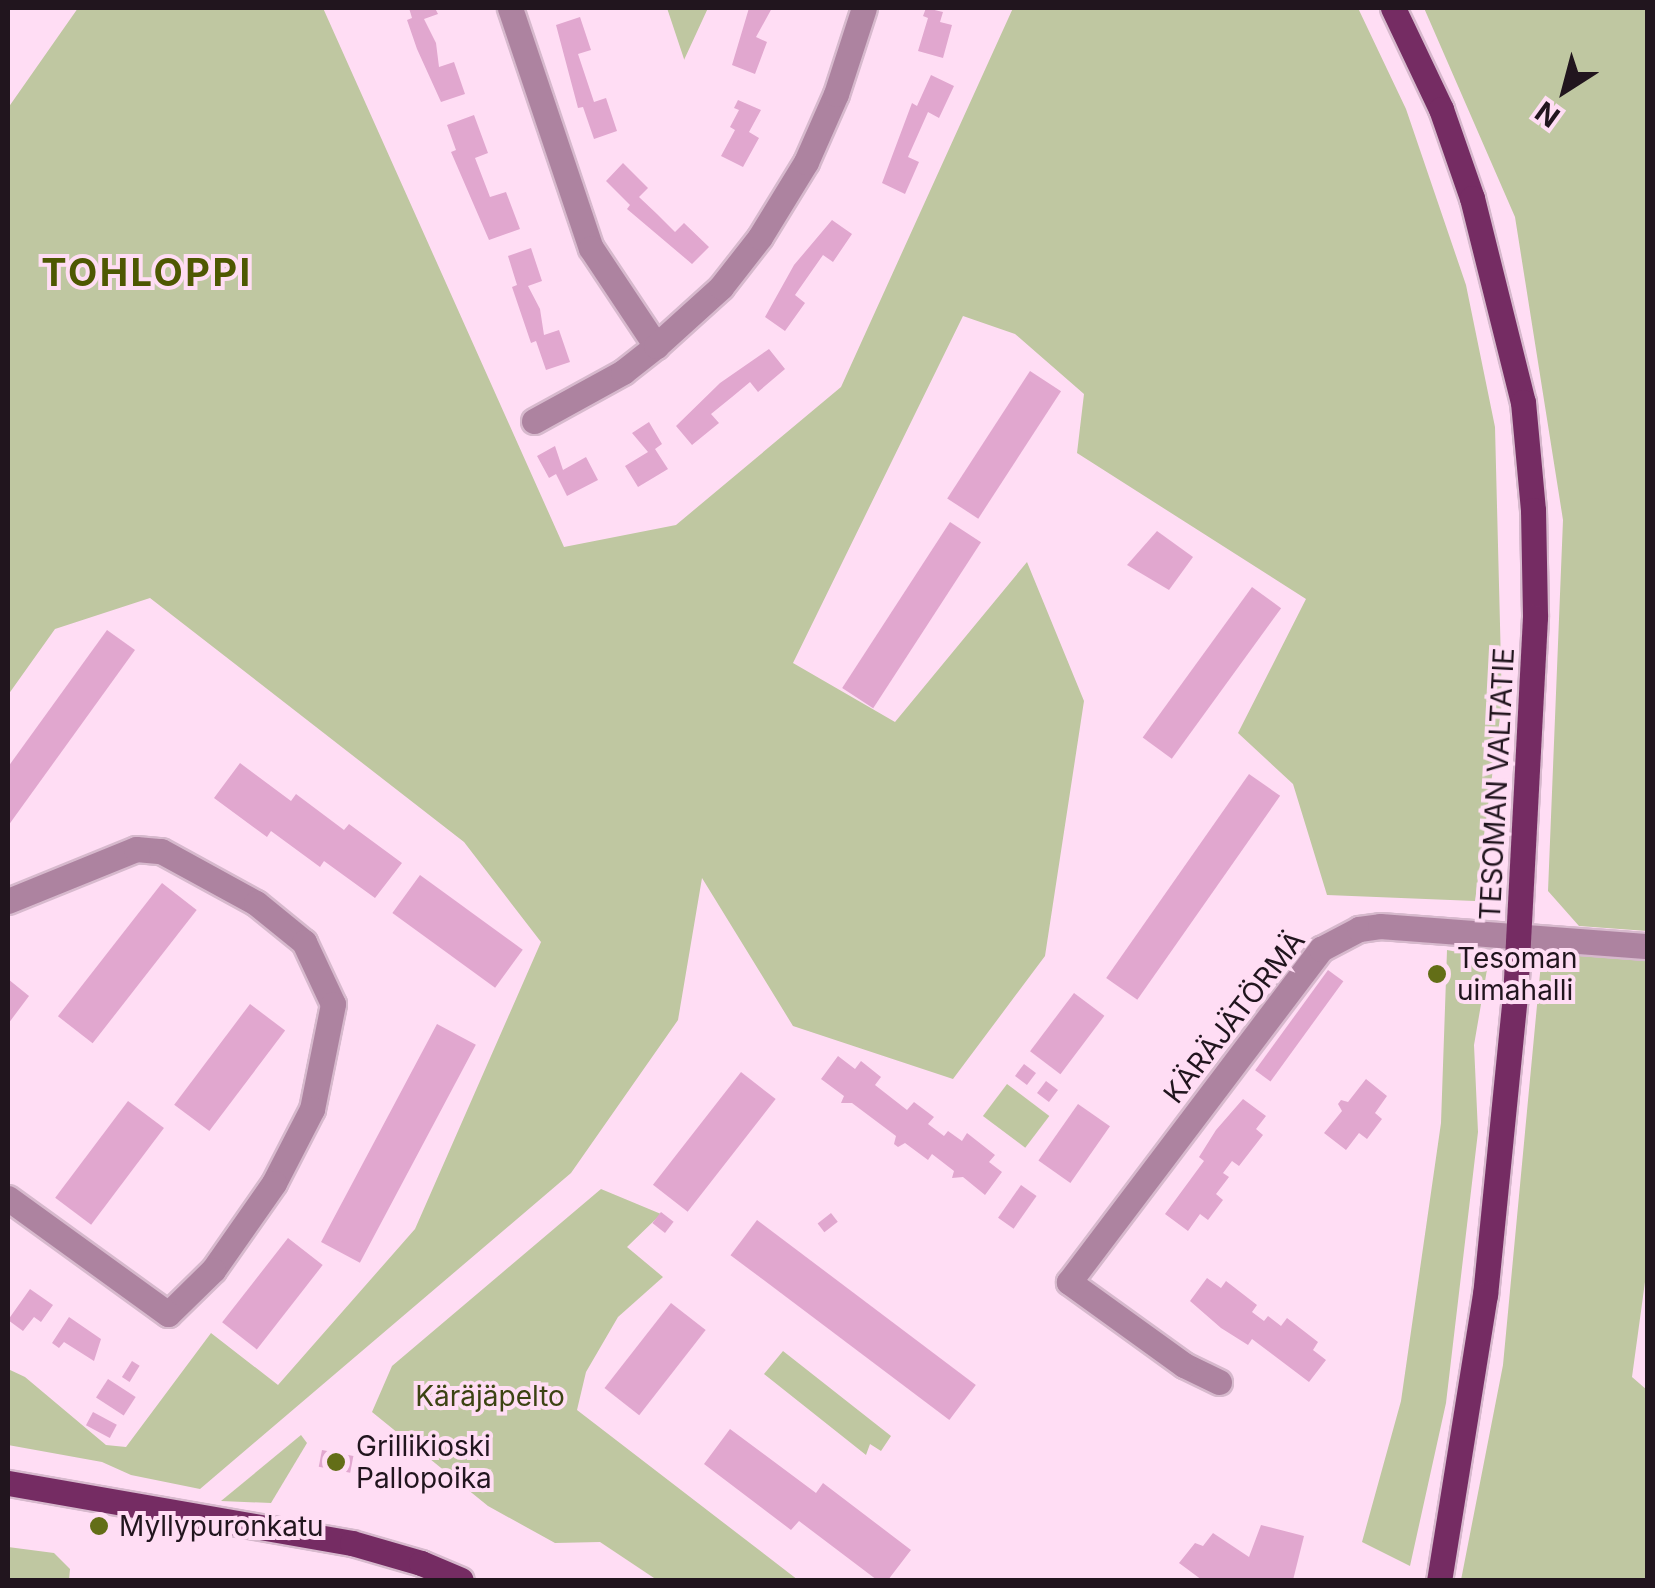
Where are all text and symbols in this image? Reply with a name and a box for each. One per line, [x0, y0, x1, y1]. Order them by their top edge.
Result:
north arrow [1515, 40, 1615, 140]
text: N [1529, 94, 1566, 134]
district label: TOHLOPPI [41, 250, 253, 296]
street label: TESOMAN VALTATIE [1473, 647, 1521, 921]
street label: KÄRÄJÄTÖRMÄ [1156, 924, 1312, 1110]
place label: Tesoman uimahalli [1457, 941, 1578, 1007]
marker: Tesoman uimahalli [1426, 963, 1448, 985]
park label: Käräjäpelto [415, 1379, 565, 1413]
place label: Grillikioski Pallopoika [356, 1429, 492, 1495]
marker: Grillikioski Pallopoika [325, 1451, 347, 1473]
place label: Myllypuronkatu [119, 1509, 324, 1543]
marker: Myllypuronkatu [88, 1515, 110, 1537]

